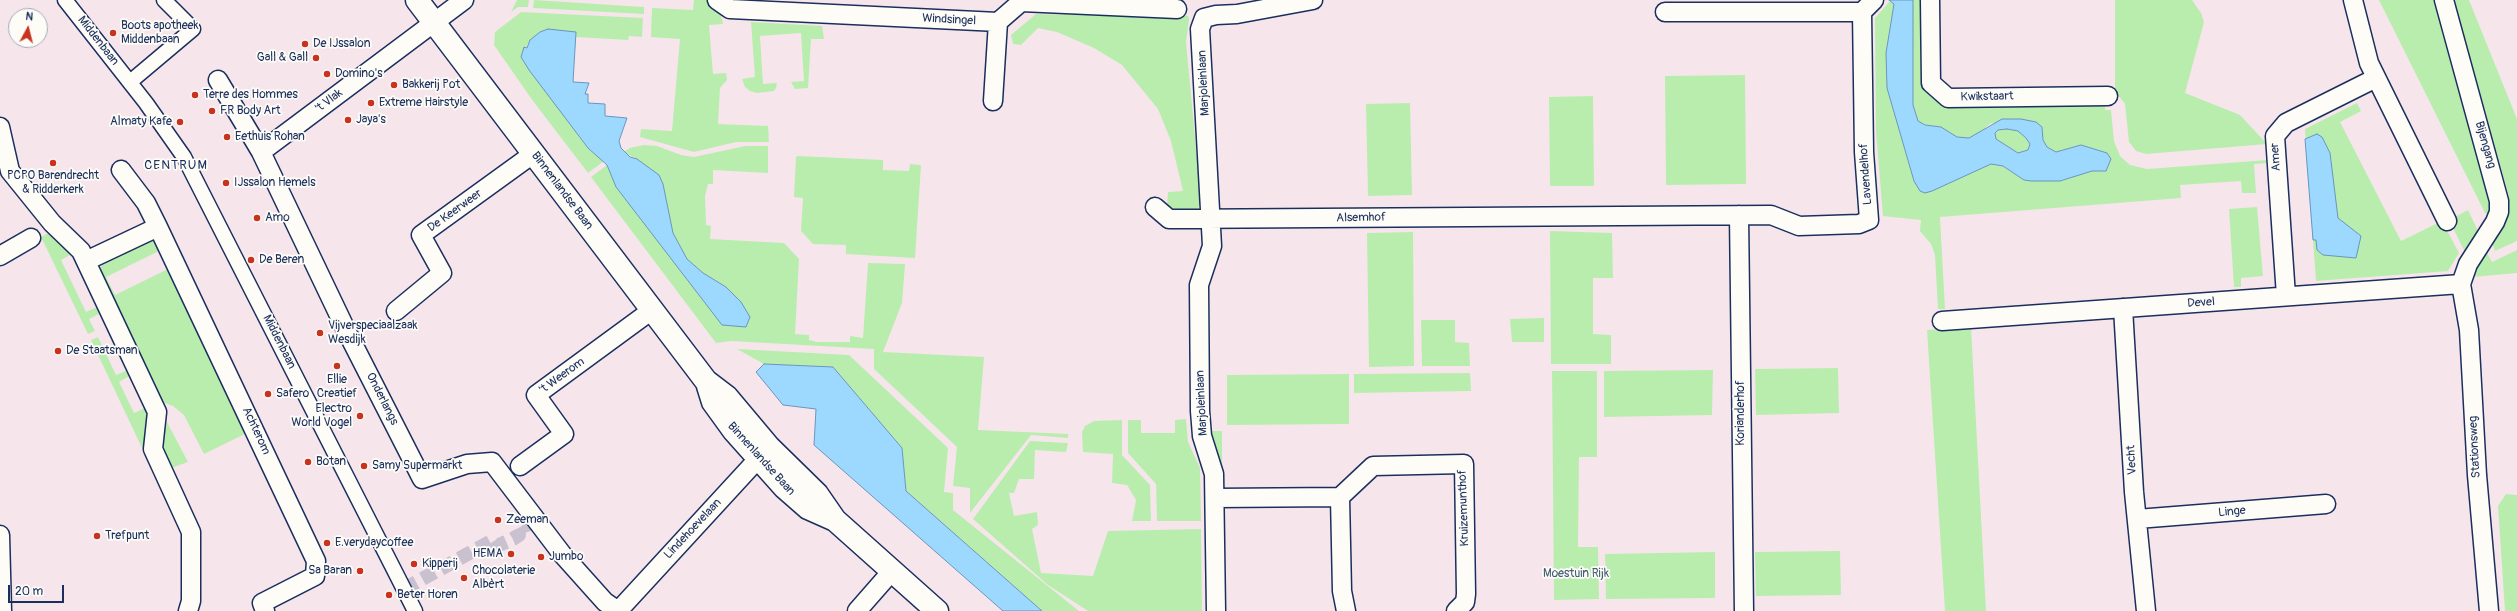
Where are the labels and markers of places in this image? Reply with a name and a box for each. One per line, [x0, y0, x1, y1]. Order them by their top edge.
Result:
place label: Boots apotheek Middenbaan [121, 19, 198, 47]
marker: Boots apotheek Middenbaan [108, 28, 118, 38]
place label: De IJssalon [313, 37, 370, 51]
marker: De IJssalon [300, 39, 310, 49]
place label: Gall & Gall [257, 51, 308, 65]
marker: Gall & Gall [311, 53, 321, 63]
place label: Domino's [335, 67, 382, 81]
marker: Domino's [322, 69, 332, 79]
place label: Bakkerij Pot [402, 78, 460, 92]
marker: Bakkerij Pot [389, 80, 399, 90]
place label: Terre des Hommes [203, 88, 298, 102]
marker: Terre des Hommes [190, 90, 200, 100]
place label: Extreme Hairstyle [379, 96, 468, 110]
marker: Extreme Hairstyle [366, 98, 376, 108]
place label: FR Body Art [220, 104, 281, 118]
marker: FR Body Art [207, 106, 217, 116]
place label: Jaya's [356, 113, 386, 127]
place label: Almaty Kafe [110, 115, 172, 129]
marker: Jaya's [343, 115, 353, 125]
marker: Almaty Kafe [175, 117, 185, 127]
place label: Eethuis Rohan [235, 130, 305, 144]
marker: Eethuis Rohan [222, 132, 232, 142]
marker: PCPO Barendrecht & Ridderkerk [48, 158, 58, 168]
place label: PCPO Barendrecht & Ridderkerk [7, 169, 99, 197]
place label: IJssalon Hemels [234, 176, 316, 190]
marker: IJssalon Hemels [221, 178, 231, 188]
place label: Amo [265, 211, 290, 225]
marker: Amo [252, 213, 262, 223]
place label: De Beren [259, 253, 304, 267]
marker: De Beren [246, 255, 256, 265]
place label: Vijverspeciaalzaak Wesdijk [328, 319, 418, 347]
marker: Vijverspeciaalzaak Wesdijk [315, 328, 325, 338]
place label: De Staatsman [66, 344, 138, 358]
marker: De Staatsman [53, 346, 63, 356]
marker: Ellie Creatief [332, 361, 342, 371]
place label: Ellie Creatief [317, 373, 357, 401]
place label: Safero [276, 387, 309, 401]
marker: Safero [263, 389, 273, 399]
place label: Electro World Vogel [291, 402, 352, 430]
marker: Electro World Vogel [355, 411, 365, 421]
place label: Botan [316, 455, 346, 469]
marker: Botan [303, 457, 313, 467]
place label: Samy Supermarkt [372, 459, 462, 473]
marker: Samy Supermarkt [359, 461, 369, 471]
place label: Zeeman [506, 513, 549, 527]
marker: Zeeman [493, 515, 503, 525]
place label: Trefpunt [105, 529, 149, 543]
marker: Trefpunt [92, 531, 102, 541]
place label: E.verydaycoffee [335, 536, 413, 550]
marker: E.verydaycoffee [322, 538, 332, 548]
place label: HEMA [473, 547, 503, 561]
marker: HEMA [506, 549, 516, 559]
place label: Jumbo [549, 550, 583, 564]
marker: Jumbo [536, 552, 546, 562]
place label: Kipperij [422, 557, 458, 571]
marker: Kipperij [409, 559, 419, 569]
place label: Sa Baran [308, 564, 352, 578]
place label: Chocolaterie Albèrt [472, 564, 535, 592]
marker: Sa Baran [355, 566, 365, 576]
marker: Chocolaterie Albèrt [459, 573, 469, 583]
place label: Beter Horen [397, 588, 458, 602]
marker: Beter Horen [384, 590, 394, 600]

